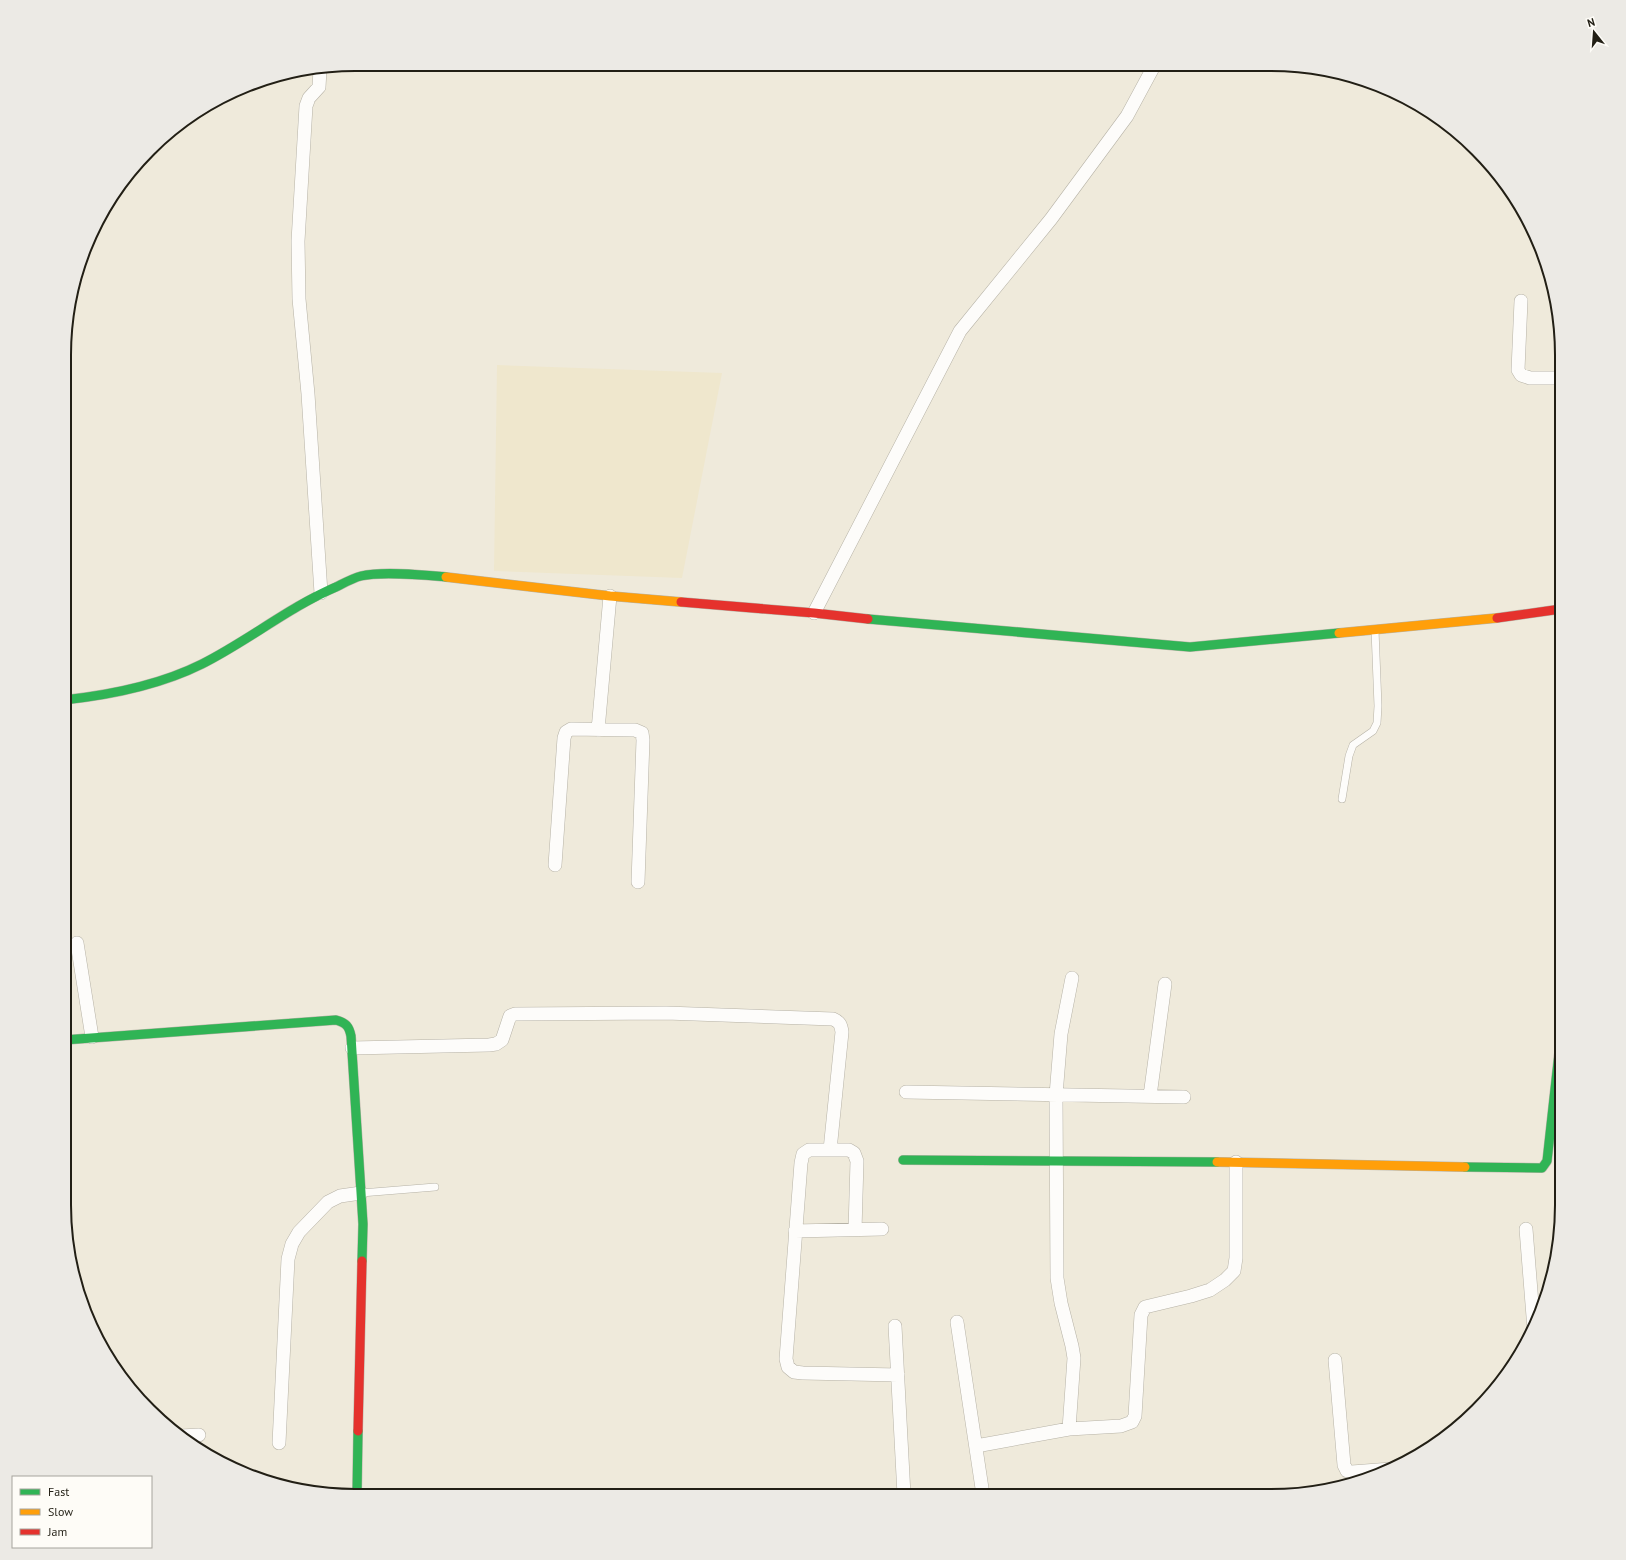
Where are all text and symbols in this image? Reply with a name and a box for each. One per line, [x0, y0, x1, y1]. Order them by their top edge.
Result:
north arrow [1574, 12, 1614, 52]
text: N [1586, 15, 1597, 30]
legend [12, 1476, 152, 1548]
text: Fast [48, 1484, 69, 1499]
text: Slow [48, 1504, 73, 1519]
text: Jam [47, 1524, 67, 1539]

